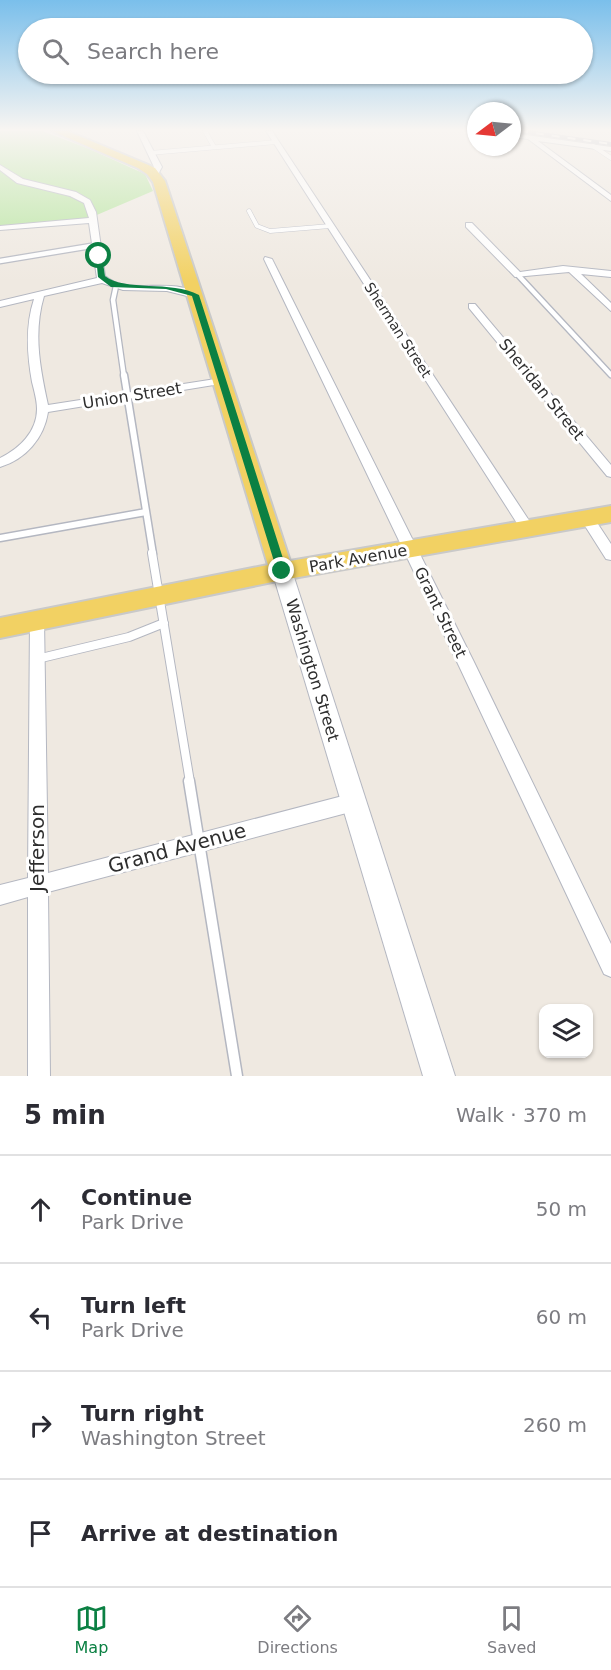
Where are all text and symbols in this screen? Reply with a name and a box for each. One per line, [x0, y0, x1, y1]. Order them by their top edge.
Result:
search box [18, 18, 593, 84]
icon: search [39, 35, 72, 68]
text: Search here [87, 39, 219, 64]
north arrow [467, 102, 521, 156]
route start [85, 242, 111, 268]
street label: Sherman Street [361, 280, 435, 381]
street label: Sheridan Street [495, 335, 588, 444]
street label: Union Street [81, 378, 183, 413]
street label: Park Avenue [308, 541, 409, 576]
route end [268, 557, 294, 583]
street label: Grant Street [410, 564, 471, 661]
street label: Washington Street [282, 597, 343, 744]
street label: Jefferson [25, 804, 49, 894]
street label: Grand Avenue [105, 818, 249, 878]
map controls [539, 1004, 593, 1058]
button: layers [539, 1004, 593, 1058]
text: 5 min [24, 1100, 106, 1130]
text: Walk · 370 m [456, 1103, 587, 1127]
text: Continue [81, 1185, 192, 1210]
icon: ahead [24, 1193, 57, 1226]
text: 50 m [536, 1197, 587, 1221]
text: Park Drive [81, 1210, 184, 1234]
text: Turn left [81, 1293, 186, 1318]
icon: left [24, 1301, 57, 1334]
text: 60 m [536, 1305, 587, 1329]
text: Park Drive [81, 1318, 184, 1342]
text: Turn right [81, 1401, 204, 1426]
icon: right [24, 1409, 57, 1442]
text: 260 m [523, 1413, 587, 1437]
text: Washington Street [81, 1426, 266, 1450]
icon: arrive [24, 1517, 57, 1550]
text: Arrive at destination [81, 1521, 338, 1546]
tab: Map [75, 1602, 108, 1657]
tab: Directions [257, 1602, 338, 1657]
tab: Saved [487, 1602, 536, 1657]

